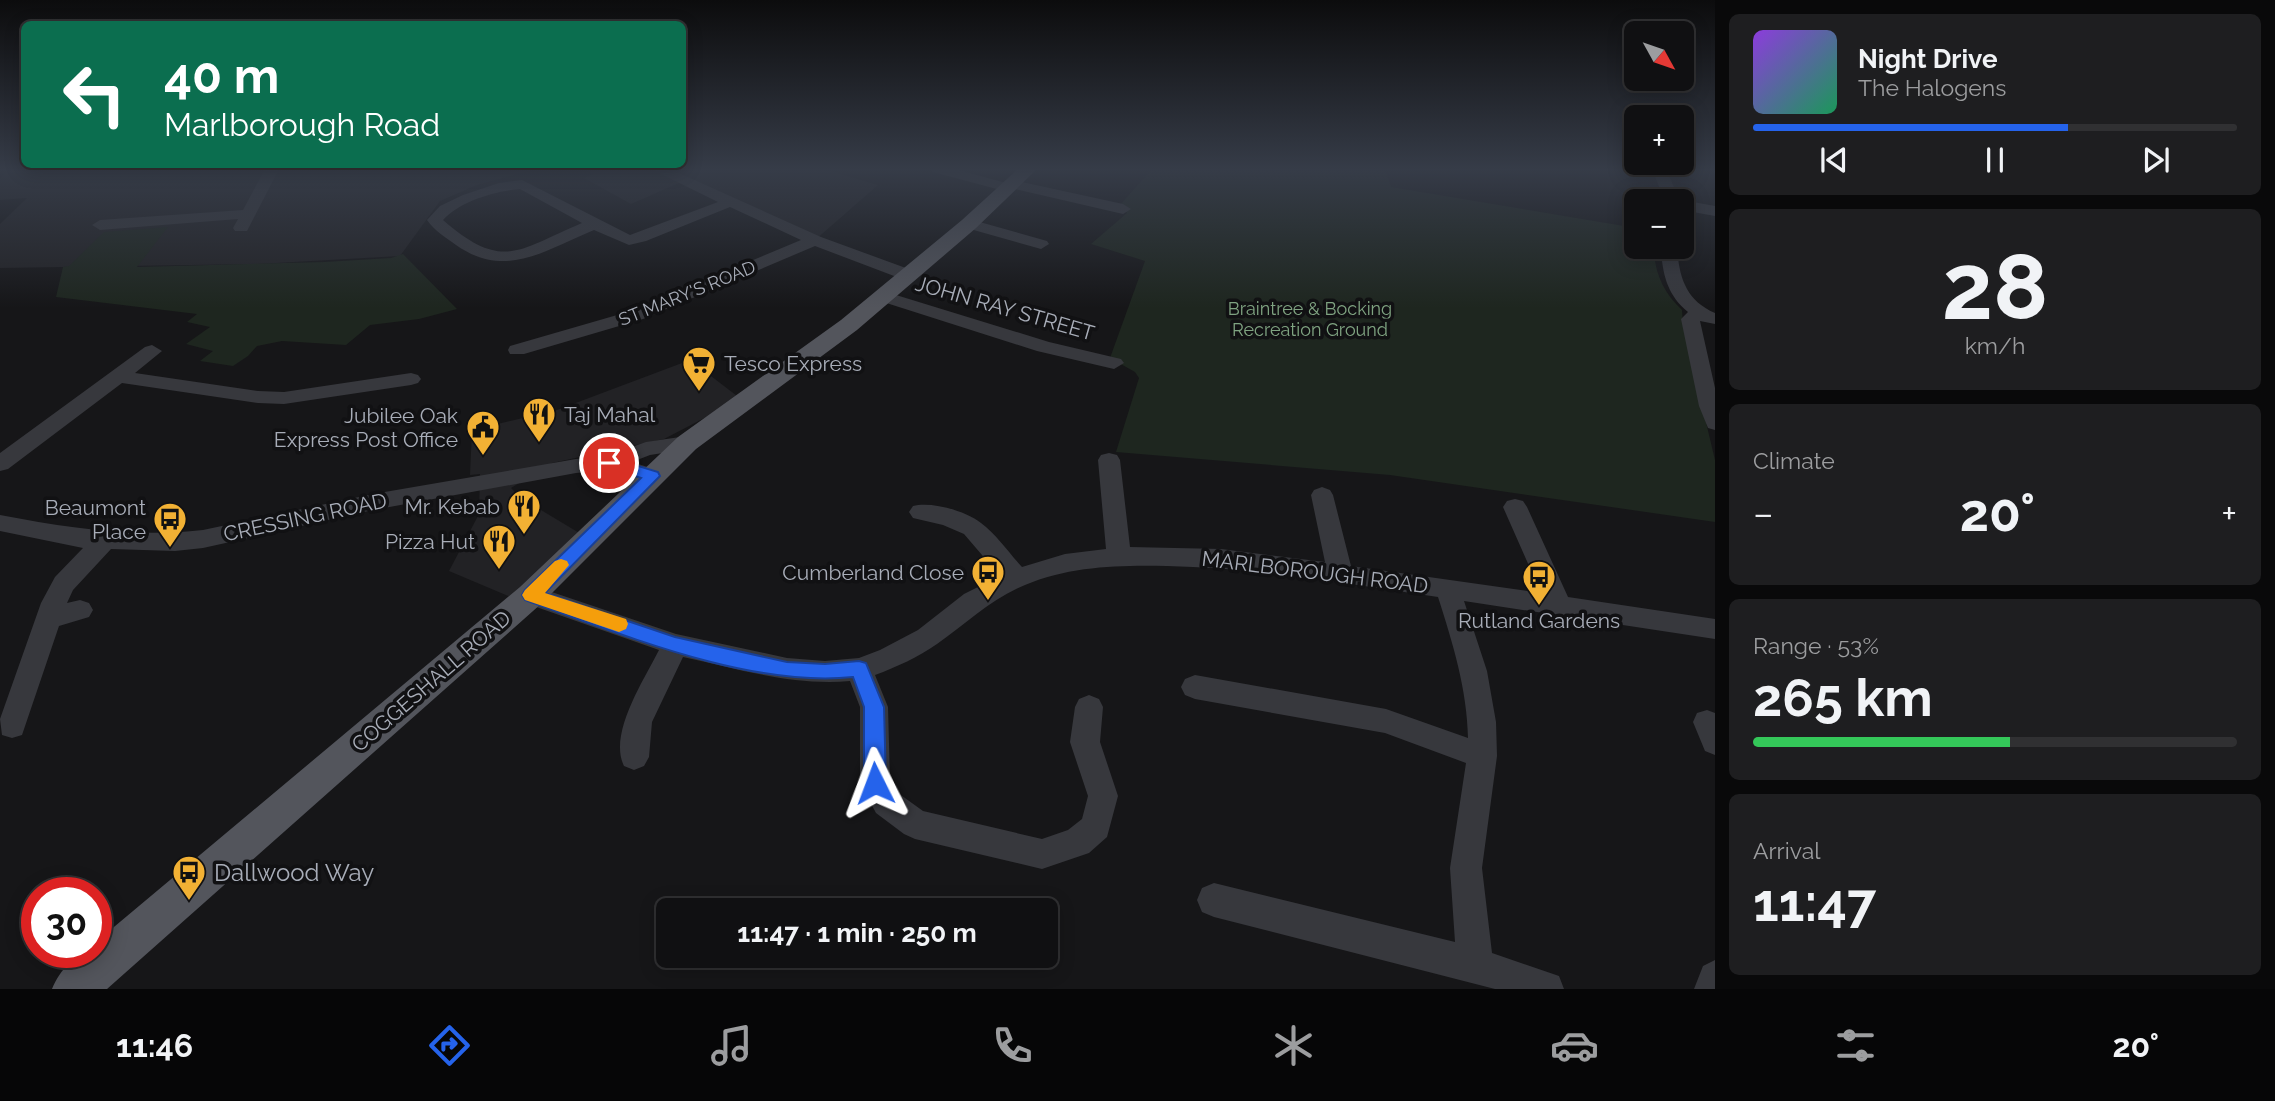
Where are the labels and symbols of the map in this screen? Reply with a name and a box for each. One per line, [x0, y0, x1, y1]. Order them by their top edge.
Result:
north arrow [1624, 21, 1694, 91]
street label: ST MARY'S ROAD [615, 256, 759, 330]
street label: JOHN RAY STREET [913, 270, 1098, 346]
park label: Braintree & Bocking Recreation Ground [1228, 298, 1392, 340]
supermarket icon: Tesco Express [680, 344, 718, 393]
place label: Tesco Express [724, 351, 862, 376]
restaurant icon: Taj Mahal [520, 395, 558, 444]
place label: Taj Mahal [564, 402, 656, 427]
place label: Jubilee Oak Express Post Office [274, 403, 458, 452]
public building icon: Jubilee Oak Express Post Office [464, 408, 502, 457]
pin [579, 433, 639, 493]
street label: CRESSING ROAD [221, 487, 389, 547]
restaurant icon: Mr. Kebab [505, 487, 543, 536]
place label: Mr. Kebab [404, 494, 500, 519]
place label: Beaumont Place [45, 495, 146, 544]
bus stop icon: Beaumont Place [151, 500, 189, 549]
restaurant icon: Pizza Hut [480, 522, 518, 571]
place label: Pizza Hut [385, 529, 475, 554]
street label: MARLBOROUGH ROAD [1200, 546, 1430, 598]
bus stop icon: Cumberland Close [969, 553, 1007, 602]
bus stop icon: Rutland Gardens [1520, 558, 1558, 607]
place label: Cumberland Close [782, 560, 964, 585]
street label: COGGESHALL ROAD [346, 605, 516, 757]
place label: Rutland Gardens [1458, 608, 1620, 633]
position arrow [838, 746, 912, 820]
bus stop icon: Dallwood Way [170, 853, 208, 902]
place label: Dallwood Way [214, 858, 374, 887]
speed limit sign: 30 [21, 877, 112, 968]

